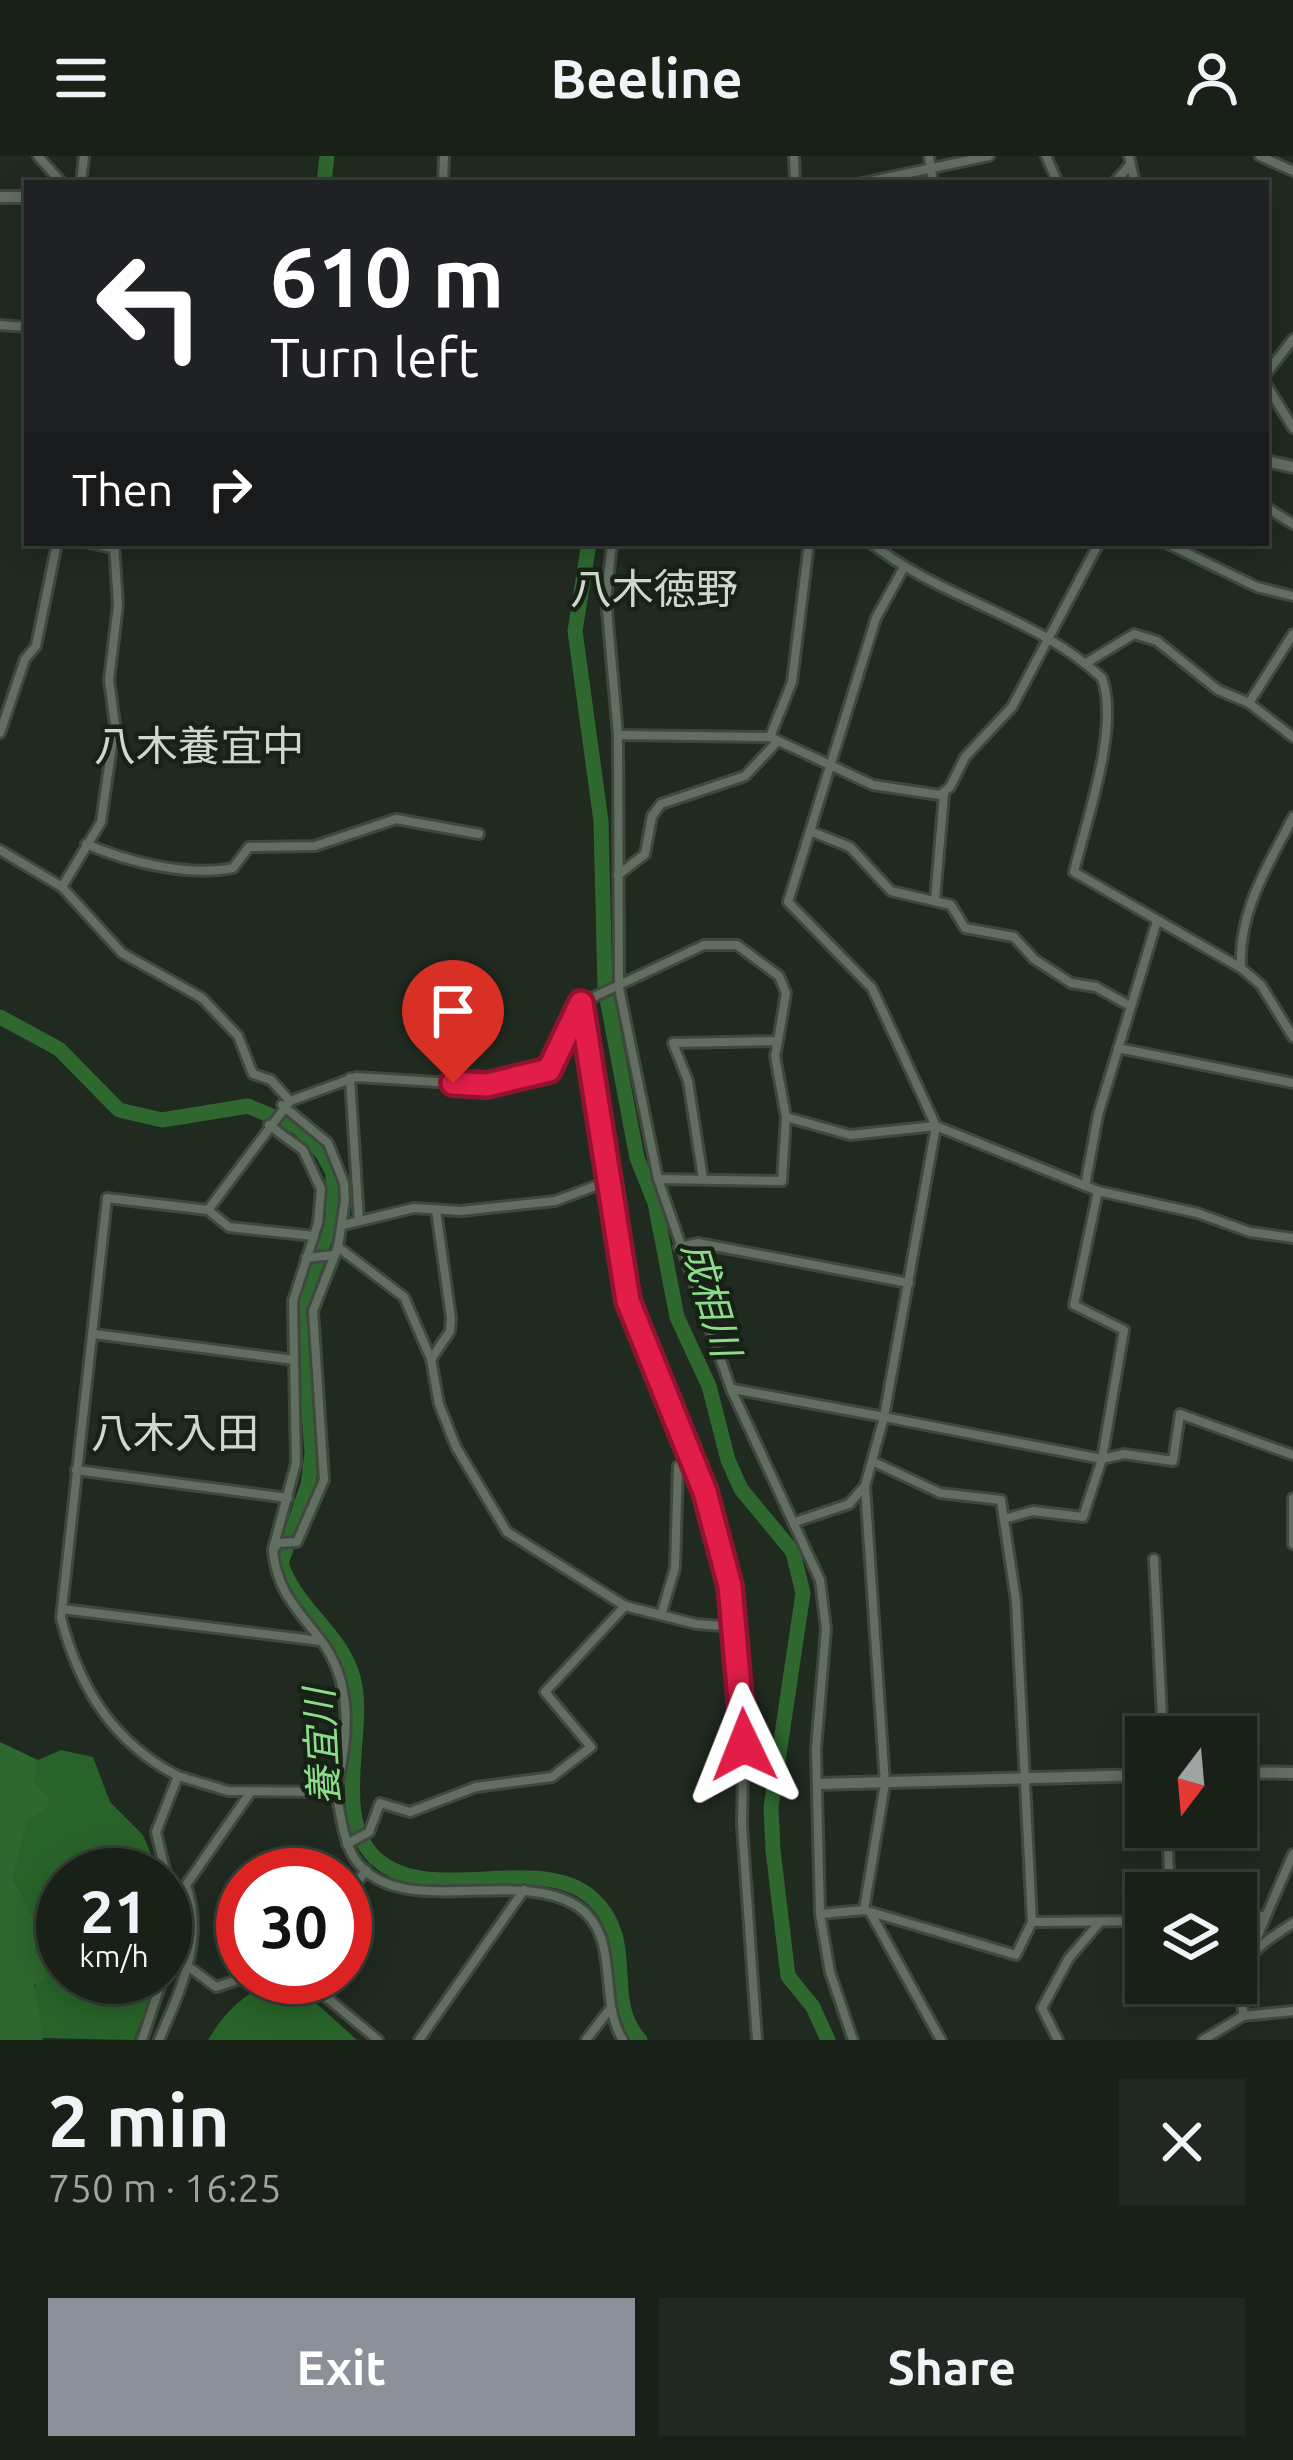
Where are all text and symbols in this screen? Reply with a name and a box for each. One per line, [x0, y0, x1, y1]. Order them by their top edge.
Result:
icon: menu [48, 45, 114, 111]
icon: person [1179, 45, 1245, 111]
text: Beeline [550, 48, 743, 108]
icon: left [72, 228, 228, 384]
text: 610 m [270, 229, 504, 323]
text: Turn left [270, 327, 479, 387]
icon: right [197, 456, 263, 522]
text: Then [72, 464, 173, 515]
district label: 八木徳野 [570, 565, 738, 612]
district label: 八木養宜中 [94, 722, 304, 769]
pin [402, 960, 504, 1083]
icon: arrive [420, 978, 486, 1044]
water label: 成相川 [675, 1237, 750, 1365]
district label: 八木入田 [91, 1409, 259, 1456]
position arrow [681, 1682, 807, 1808]
water label: 養宜川 [296, 1683, 346, 1807]
north arrow [1125, 1716, 1257, 1848]
map controls [1125, 1716, 1257, 2004]
speed limit sign: 30 [216, 1848, 372, 2004]
button: layers [1125, 1872, 1257, 2004]
text: 21 [80, 1877, 148, 1944]
text: km/h [79, 1939, 149, 1973]
button: close [1119, 2079, 1245, 2205]
text: 2 min [48, 2080, 230, 2161]
text: 750 m · 16:25 [48, 2166, 282, 2209]
button: Exit [48, 2298, 635, 2436]
button: Share [659, 2298, 1245, 2436]

